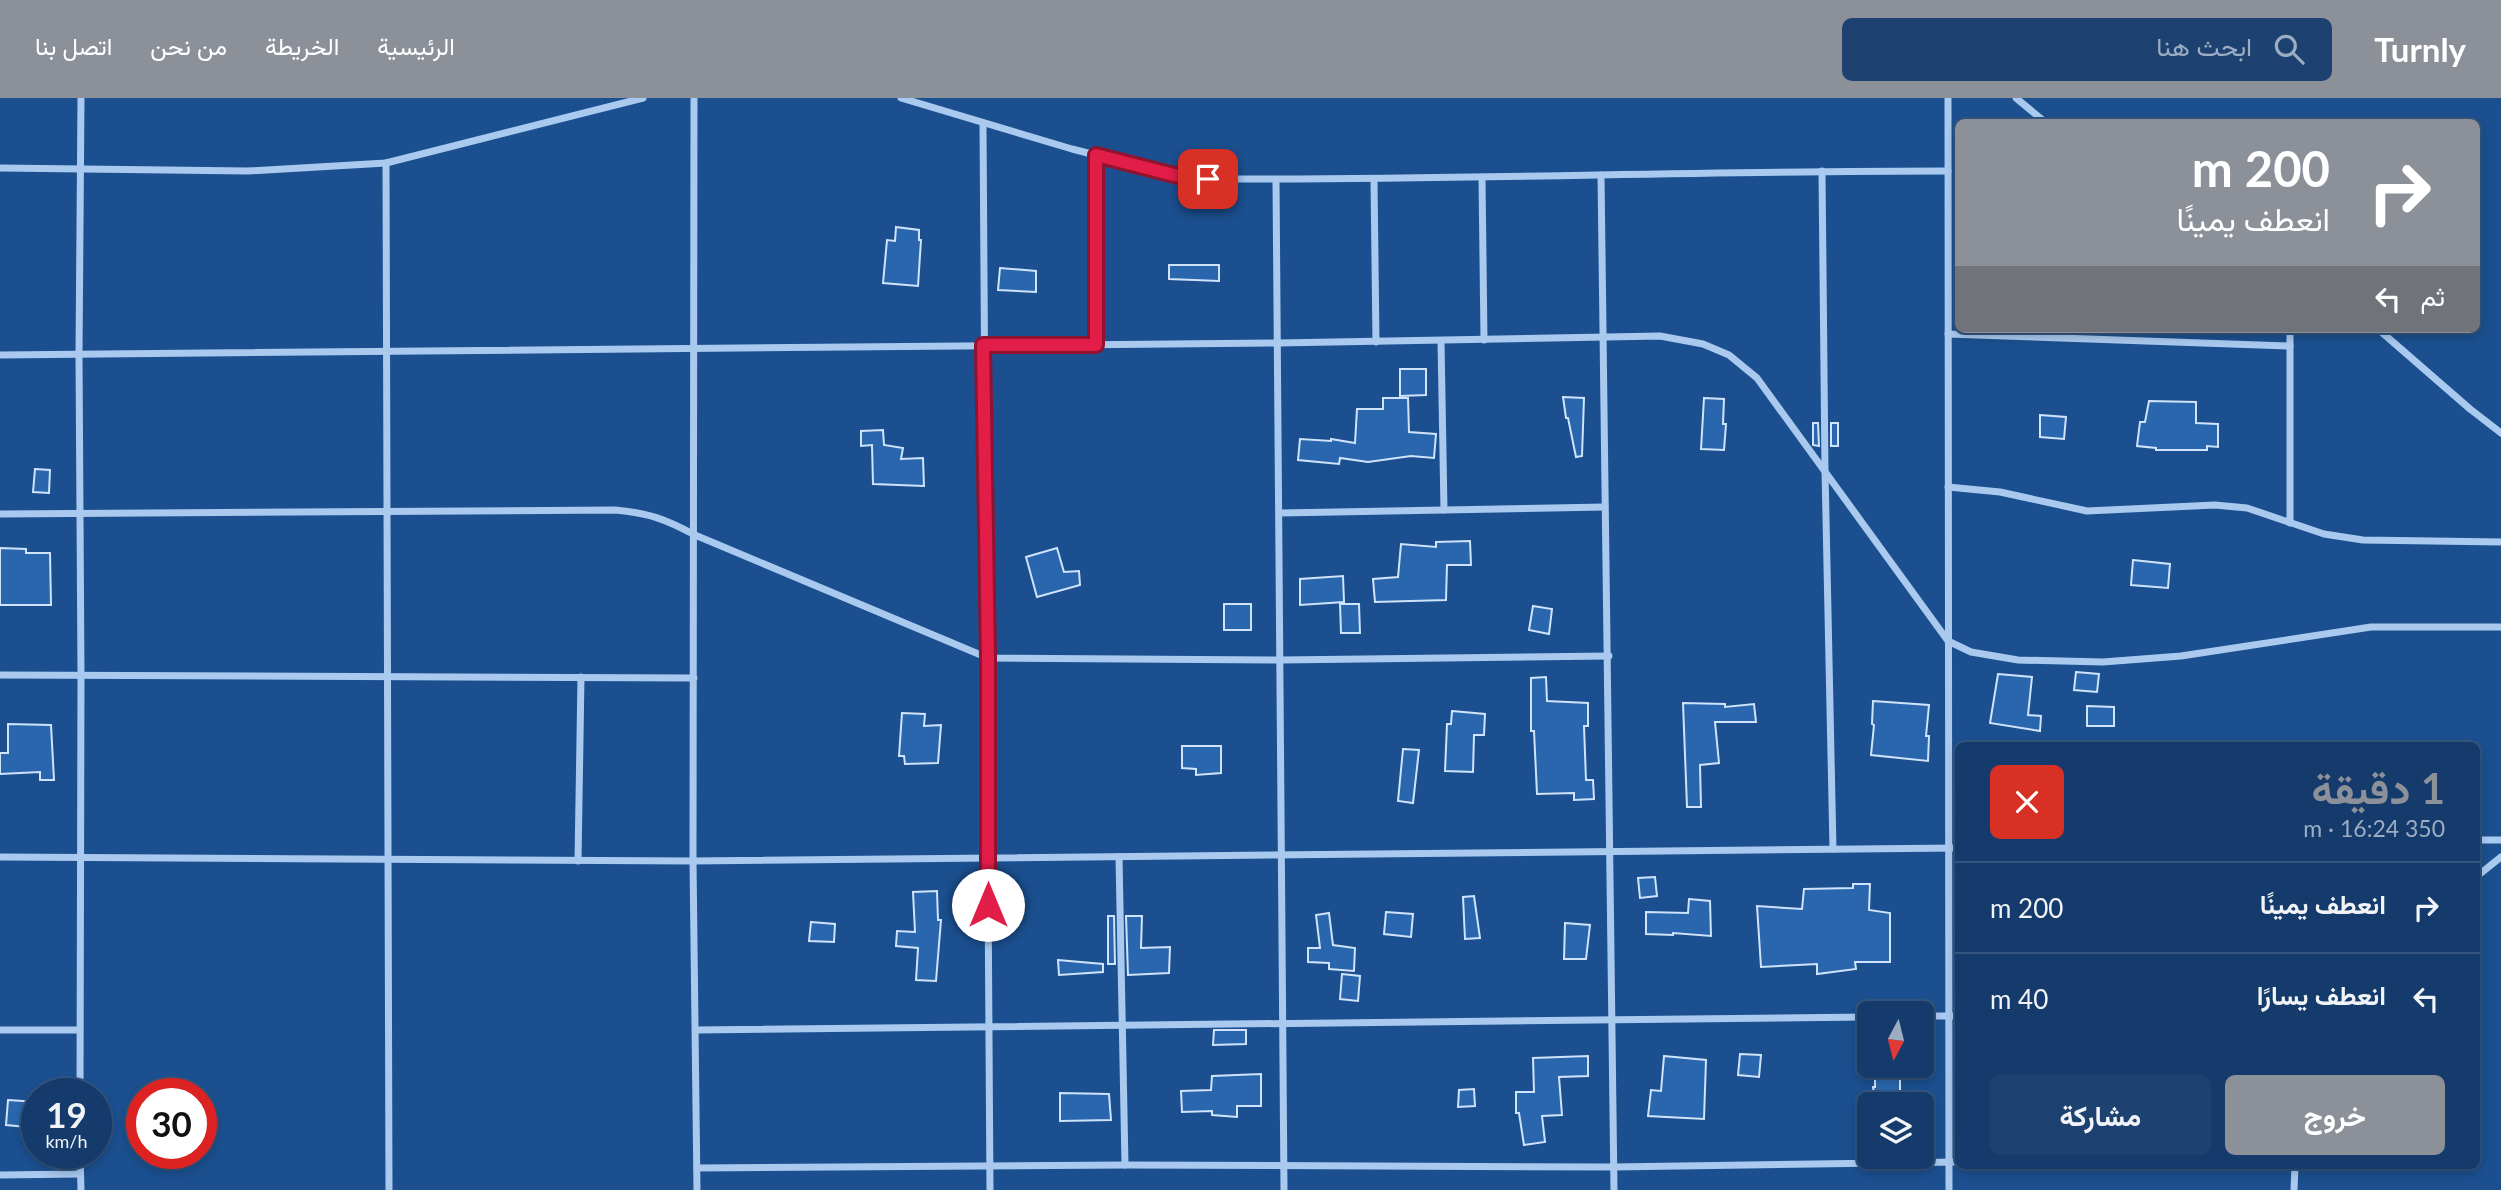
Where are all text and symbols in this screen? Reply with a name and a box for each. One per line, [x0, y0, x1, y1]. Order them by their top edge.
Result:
search box [1842, 18, 2332, 81]
text: Turnly [2374, 29, 2466, 69]
text: ابحث هنا [2156, 30, 2252, 62]
icon: search [2270, 30, 2308, 68]
text: اتصل بنا [35, 31, 112, 60]
text: من نحن [150, 31, 227, 60]
text: الخريطة [265, 31, 339, 60]
text: الرئيسية [377, 31, 455, 60]
text: 200 m [2192, 139, 2330, 197]
icon: right [2354, 147, 2445, 238]
pin [1178, 149, 1238, 209]
icon: arrive [1189, 160, 1227, 198]
text: انعطف يمينًا [2177, 199, 2330, 238]
icon: left [2369, 280, 2407, 318]
text: ثم [2421, 280, 2445, 312]
text: 1 دقيقة [2311, 763, 2445, 813]
button: close [1990, 765, 2064, 839]
text: 350 m · 16:24 [2303, 814, 2445, 842]
position arrow [951, 868, 1025, 942]
text: انعطف يمينًا [2260, 888, 2386, 920]
icon: right [2407, 889, 2445, 927]
text: 200 m [1990, 892, 2063, 924]
text: انعطف يسارًا [2257, 979, 2386, 1011]
icon: left [2407, 980, 2445, 1018]
text: 40 m [1990, 983, 2048, 1015]
north arrow [1857, 1001, 1934, 1078]
map controls [1857, 1001, 1934, 1169]
button: مشاركة [1990, 1075, 2211, 1155]
button: خروج [2225, 1075, 2445, 1155]
speed limit sign: 30 [126, 1078, 217, 1169]
button: layers [1857, 1092, 1934, 1169]
text: 19 [46, 1093, 87, 1135]
text: km/h [45, 1130, 88, 1152]

